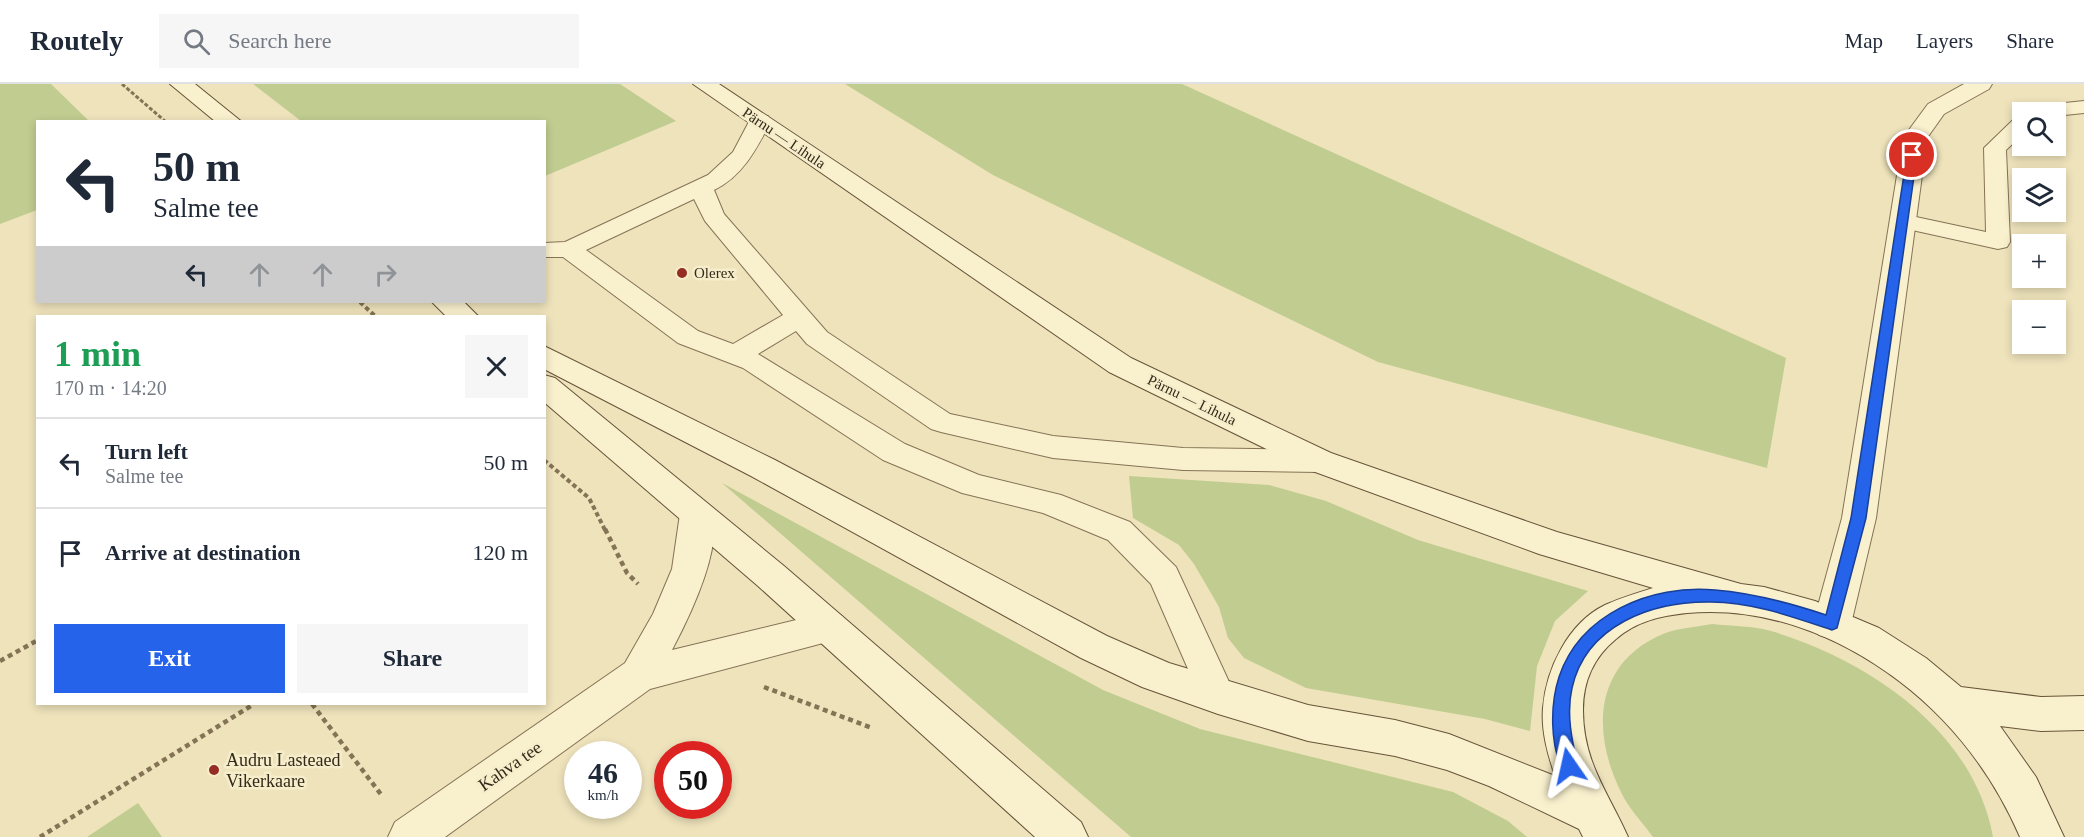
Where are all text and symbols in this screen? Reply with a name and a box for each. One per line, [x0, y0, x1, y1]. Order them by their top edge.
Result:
search box [159, 14, 579, 68]
text: Routely [30, 25, 123, 56]
icon: search [180, 25, 213, 58]
text: Search here [228, 28, 332, 53]
text: Map [1845, 29, 1883, 53]
text: Layers [1916, 29, 1973, 53]
text: Share [2006, 29, 2054, 53]
map controls [2012, 102, 2066, 354]
button: search [2012, 102, 2066, 156]
street label: Pärnu — Lihula [739, 104, 829, 172]
pin [1886, 129, 1937, 180]
icon: arrive [1895, 138, 1928, 171]
icon: left [54, 144, 132, 222]
text: 50 m [153, 144, 241, 190]
button: layers [2012, 168, 2066, 222]
text: Salme tee [153, 193, 259, 223]
button: + [2012, 234, 2066, 288]
icon: left [180, 258, 213, 291]
icon: ahead [243, 258, 276, 291]
icon: ahead [306, 258, 339, 291]
icon: right [369, 258, 402, 291]
place label: Olerex [694, 265, 735, 281]
marker: Olerex [675, 266, 689, 280]
button: − [2012, 300, 2066, 354]
text: 1 min [54, 334, 141, 374]
button: close [465, 335, 528, 398]
street label: Pärnu — Lihula [1145, 372, 1239, 429]
text: 170 m · 14:20 [54, 377, 167, 399]
text: Turn left [105, 439, 188, 464]
icon: left [54, 447, 87, 480]
text: 50 m [483, 450, 528, 475]
text: Salme tee [105, 465, 183, 487]
icon: arrive [54, 537, 87, 570]
text: Arrive at destination [105, 540, 301, 565]
text: 120 m [472, 540, 528, 565]
button: Exit [54, 624, 285, 693]
button: Share [297, 624, 528, 693]
position arrow [1537, 734, 1601, 798]
street label: Kahva tee [475, 737, 545, 795]
speed limit sign: 50 [654, 741, 732, 819]
place label: Audru Lasteaed Vikerkaare [226, 750, 340, 791]
text: 46 [588, 756, 618, 789]
marker: Audru Lasteaed Vikerkaare [207, 763, 221, 777]
text: km/h [588, 787, 618, 803]

